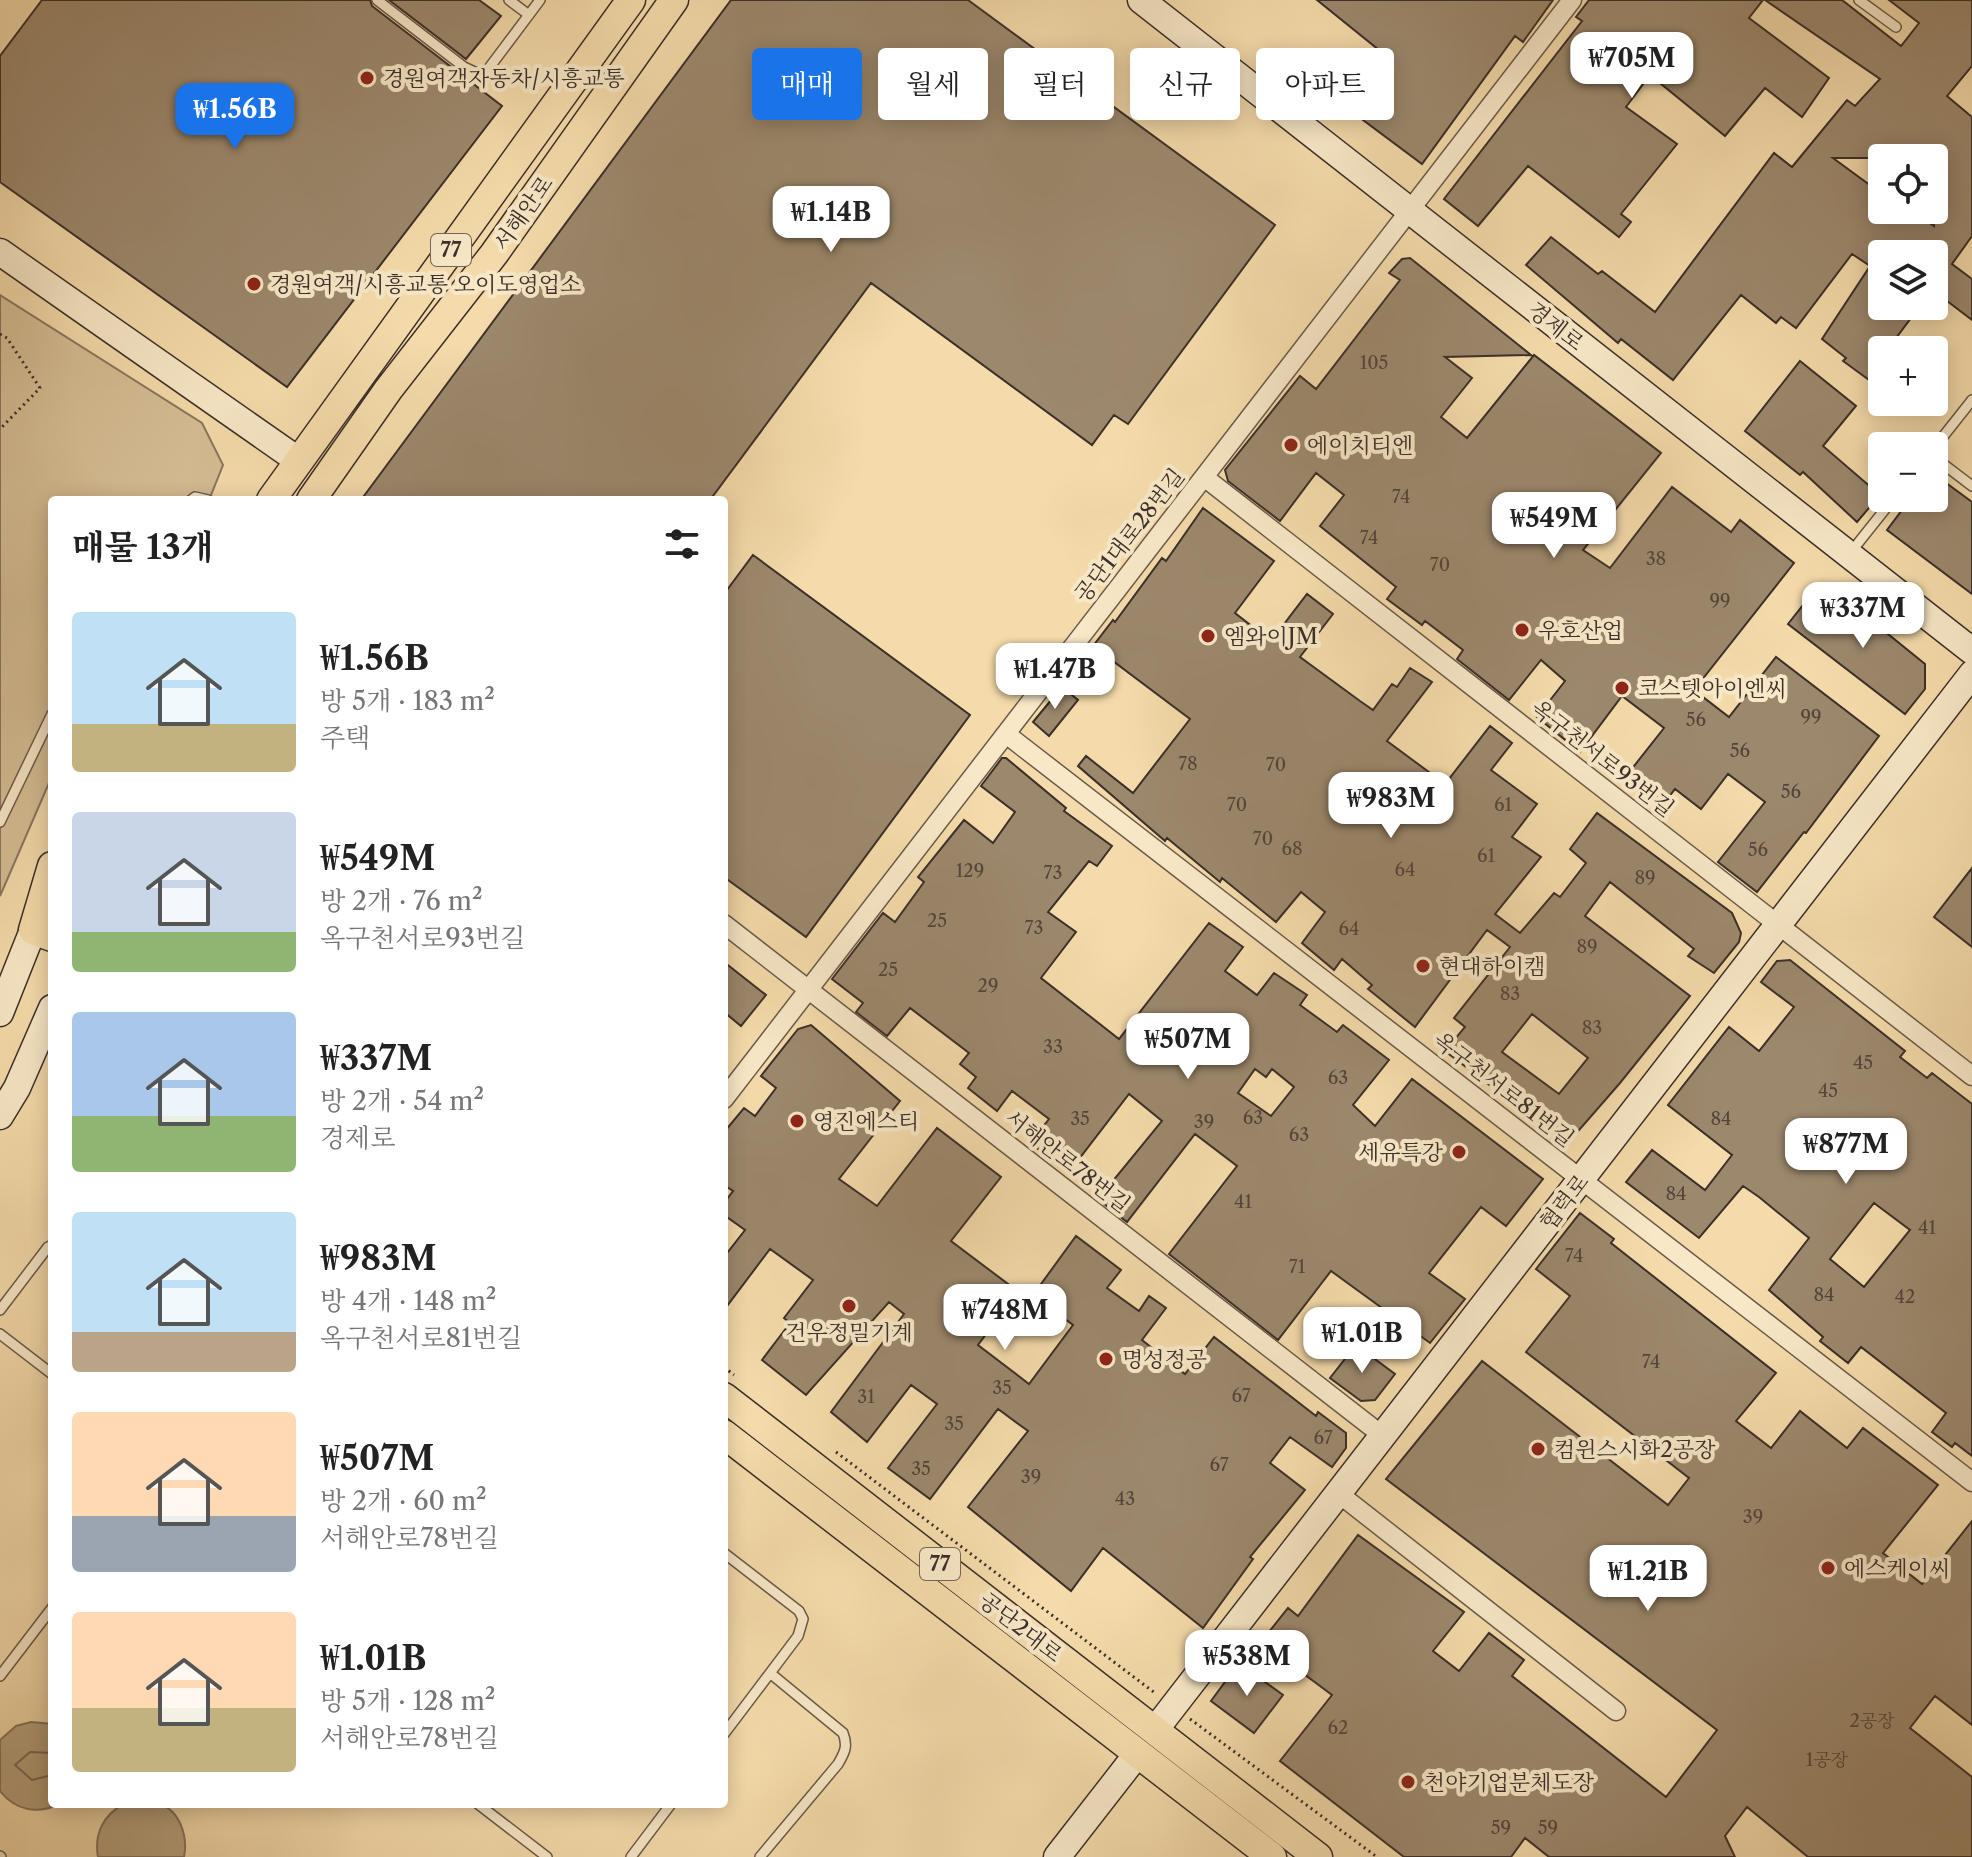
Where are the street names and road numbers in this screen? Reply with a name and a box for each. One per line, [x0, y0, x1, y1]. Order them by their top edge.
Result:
street label: 서해안로 [488, 171, 559, 256]
road number: 77 [431, 234, 471, 266]
street label: 경제로 [1522, 296, 1589, 357]
street label: 공단1대로28번길 [1069, 463, 1190, 608]
street label: 옥구천서로93번길 [1526, 694, 1679, 823]
street label: 옥구천서로81번길 [1428, 1026, 1579, 1153]
street label: 서해안로78번길 [1000, 1104, 1136, 1219]
street label: 협력로 [1534, 1169, 1595, 1236]
road number: 77 [920, 1548, 960, 1580]
street label: 공단2대로 [974, 1587, 1067, 1668]

